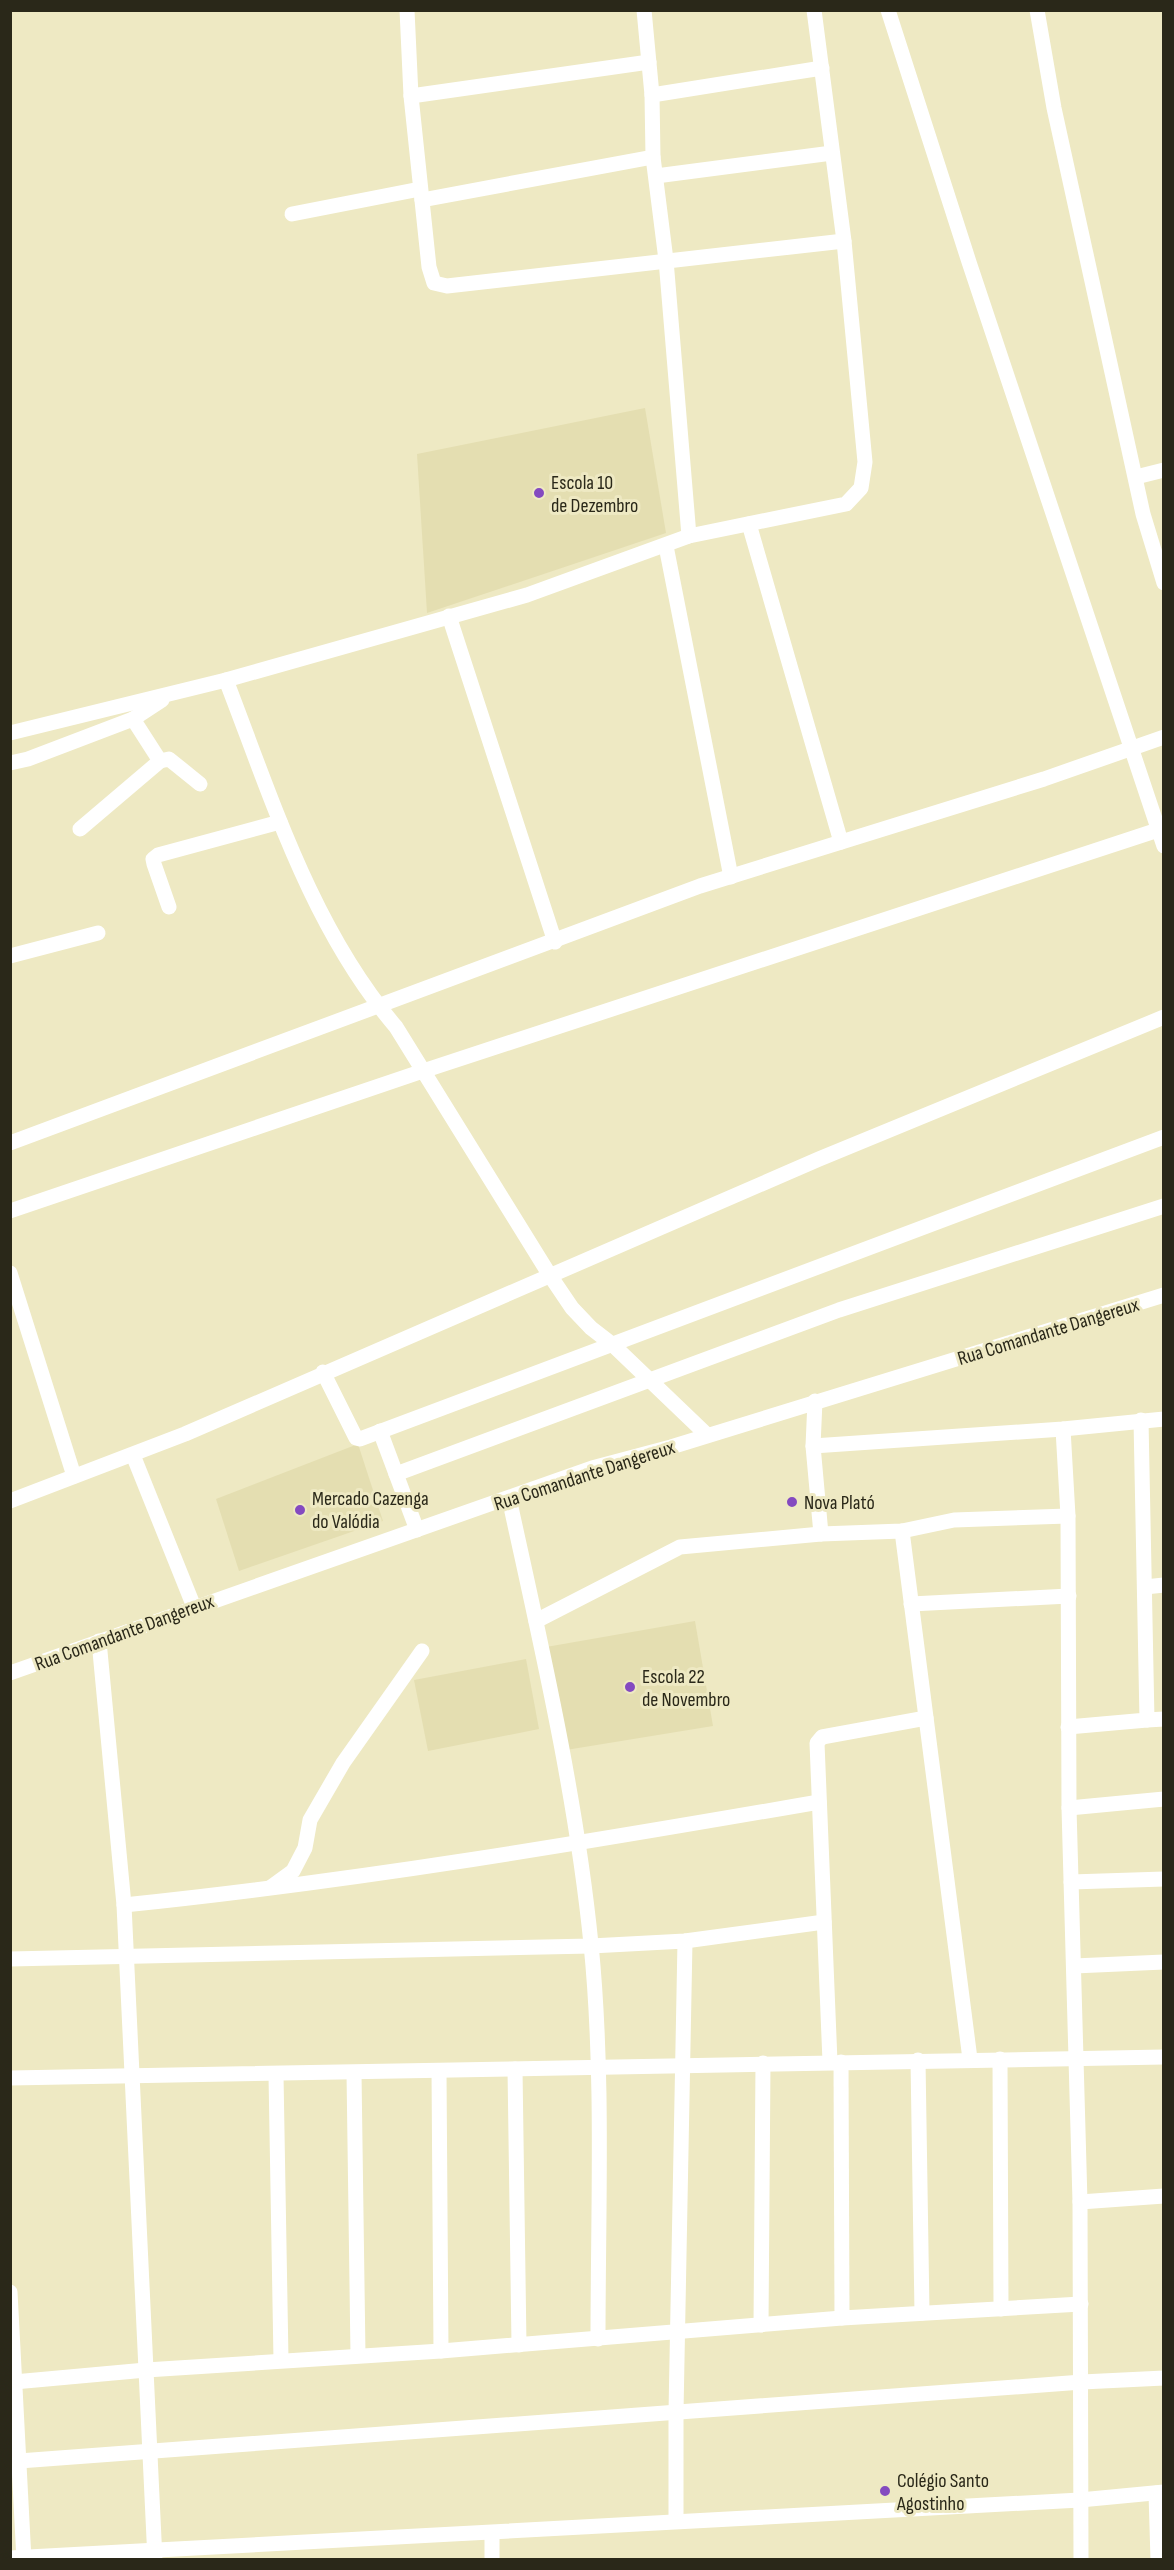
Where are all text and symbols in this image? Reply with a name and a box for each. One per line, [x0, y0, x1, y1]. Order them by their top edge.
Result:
place label: Escola 10 de Dezembro [551, 471, 638, 518]
marker: Escola 10 de Dezembro [532, 486, 546, 500]
street label: Rua Comandante Dangereux [955, 1293, 1142, 1371]
street label: Rua Comandante Dangereux [491, 1435, 678, 1516]
place label: Mercado Cazenga do Valódia [312, 1487, 429, 1534]
place label: Nova Plató [804, 1491, 875, 1515]
marker: Nova Plató [785, 1495, 799, 1509]
marker: Mercado Cazenga do Valódia [293, 1503, 307, 1517]
street label: Rua Comandante Dangereux [32, 1589, 217, 1676]
place label: Escola 22 de Novembro [642, 1665, 730, 1712]
marker: Escola 22 de Novembro [623, 1680, 637, 1694]
place label: Colégio Santo Agostinho [896, 2469, 989, 2516]
marker: Colégio Santo Agostinho [878, 2484, 892, 2498]

